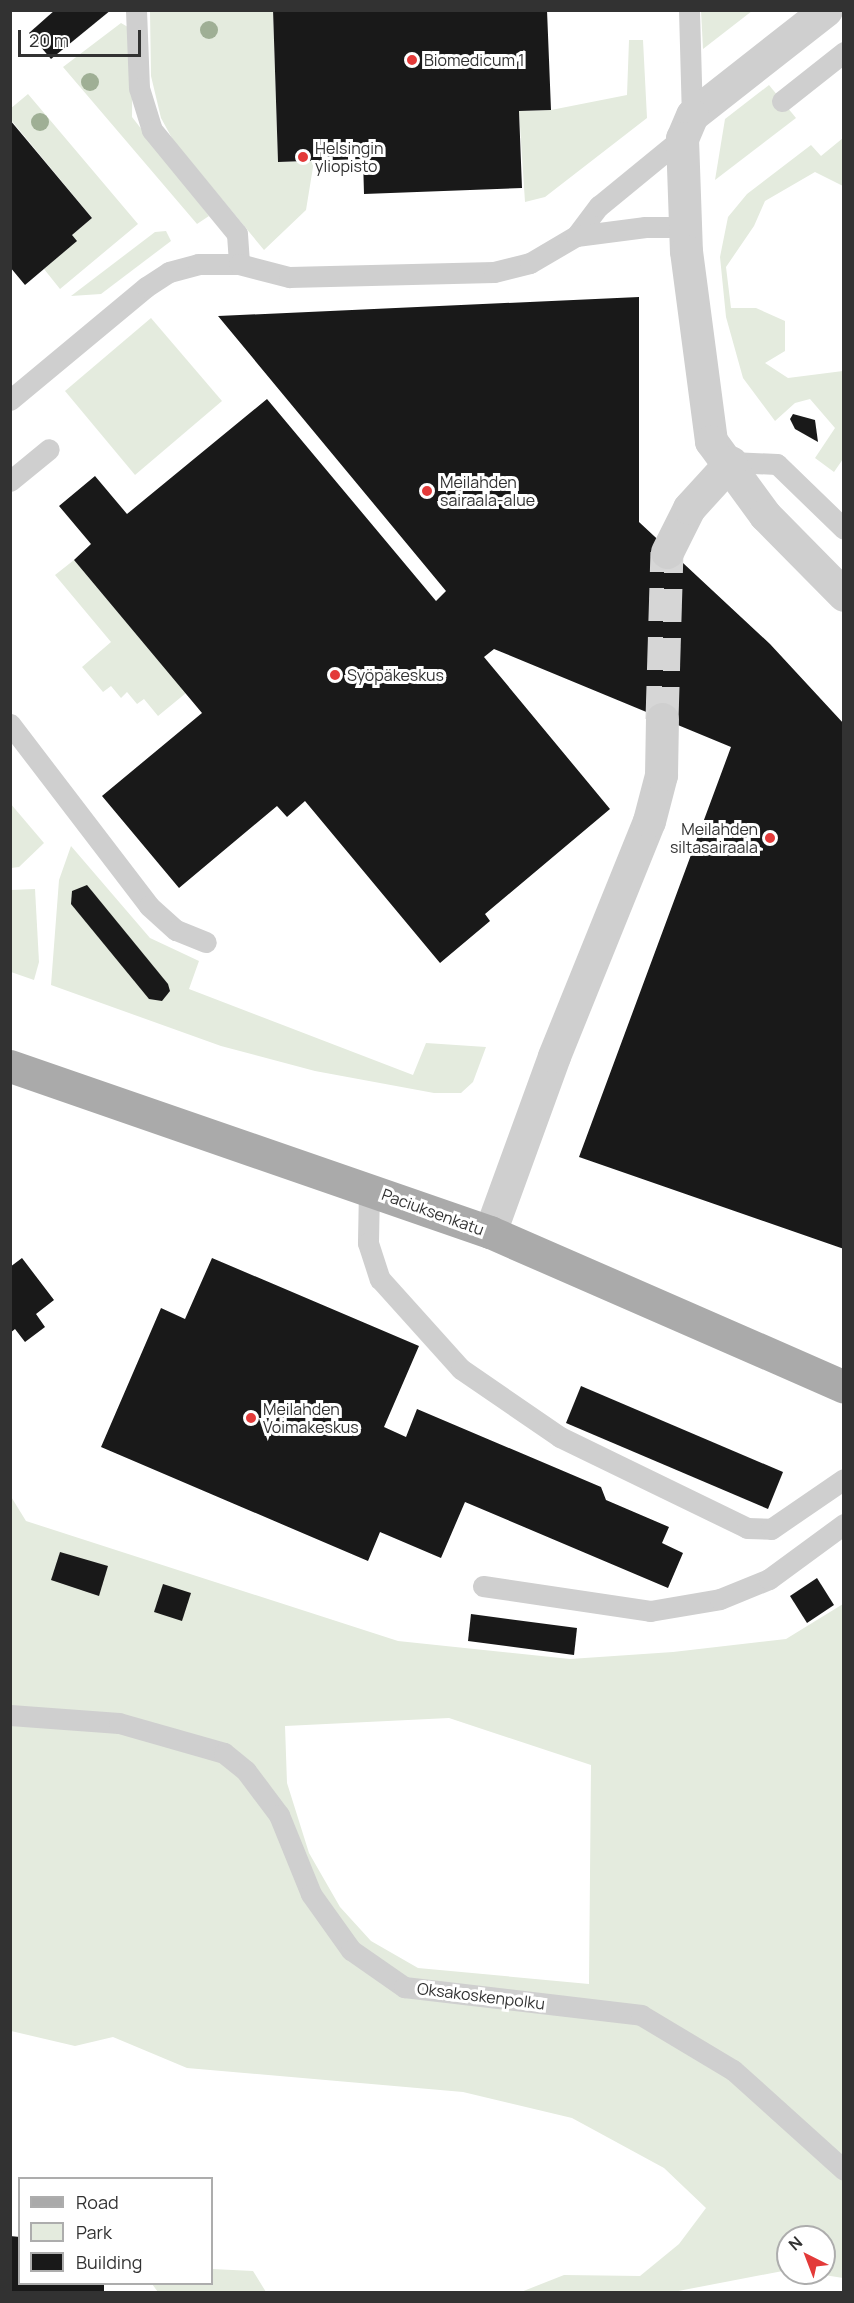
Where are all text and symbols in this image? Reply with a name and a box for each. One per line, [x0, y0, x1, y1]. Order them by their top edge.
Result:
scale bar [21, 18, 144, 56]
text: 20 m [29, 28, 69, 52]
place label: Biomedicum 1 [424, 50, 524, 70]
marker: Biomedicum 1 [405, 53, 419, 67]
place label: Helsingin yliopisto [315, 138, 383, 176]
marker: Helsingin yliopisto [296, 150, 310, 164]
place label: Meilahden sairaala-alue [440, 472, 535, 510]
marker: Meilahden sairaala-alue [418, 482, 436, 500]
place label: Syöpäkeskus [347, 665, 444, 685]
marker: Syöpäkeskus [328, 668, 342, 682]
place label: Meilahden siltasairaala [670, 819, 758, 857]
marker: Meilahden siltasairaala [763, 831, 777, 845]
street label: Paciuksenkatu [379, 1185, 487, 1239]
place label: Meilahden Voimakeskus [263, 1399, 359, 1437]
marker: Meilahden Voimakeskus [244, 1411, 258, 1425]
street label: Oksakoskenpolku [416, 1979, 546, 2013]
legend [18, 2177, 213, 2285]
text: Road [76, 2190, 119, 2214]
text: Park [76, 2220, 112, 2244]
north arrow [776, 2225, 836, 2285]
text: N [784, 2231, 807, 2255]
text: Building [76, 2250, 142, 2274]

